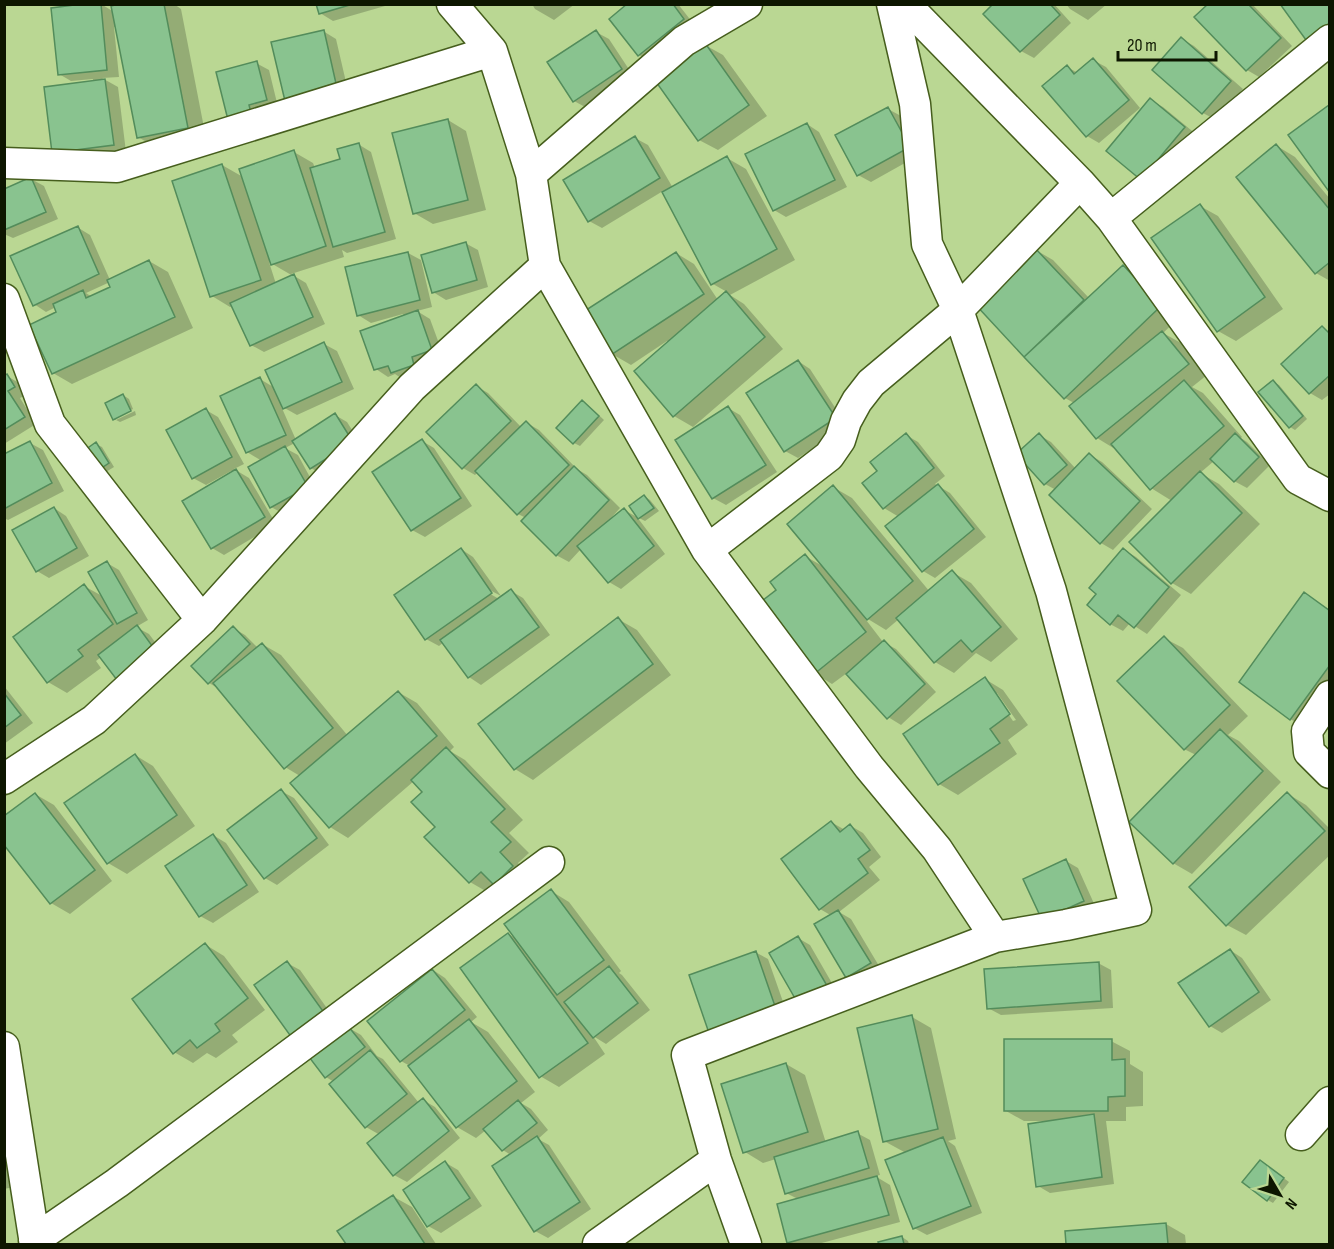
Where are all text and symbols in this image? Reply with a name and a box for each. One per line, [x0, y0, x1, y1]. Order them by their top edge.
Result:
scale bar [1118, 24, 1216, 62]
text: 20 m [1127, 35, 1157, 56]
north arrow [1250, 1165, 1310, 1225]
text: N [1280, 1194, 1301, 1213]

